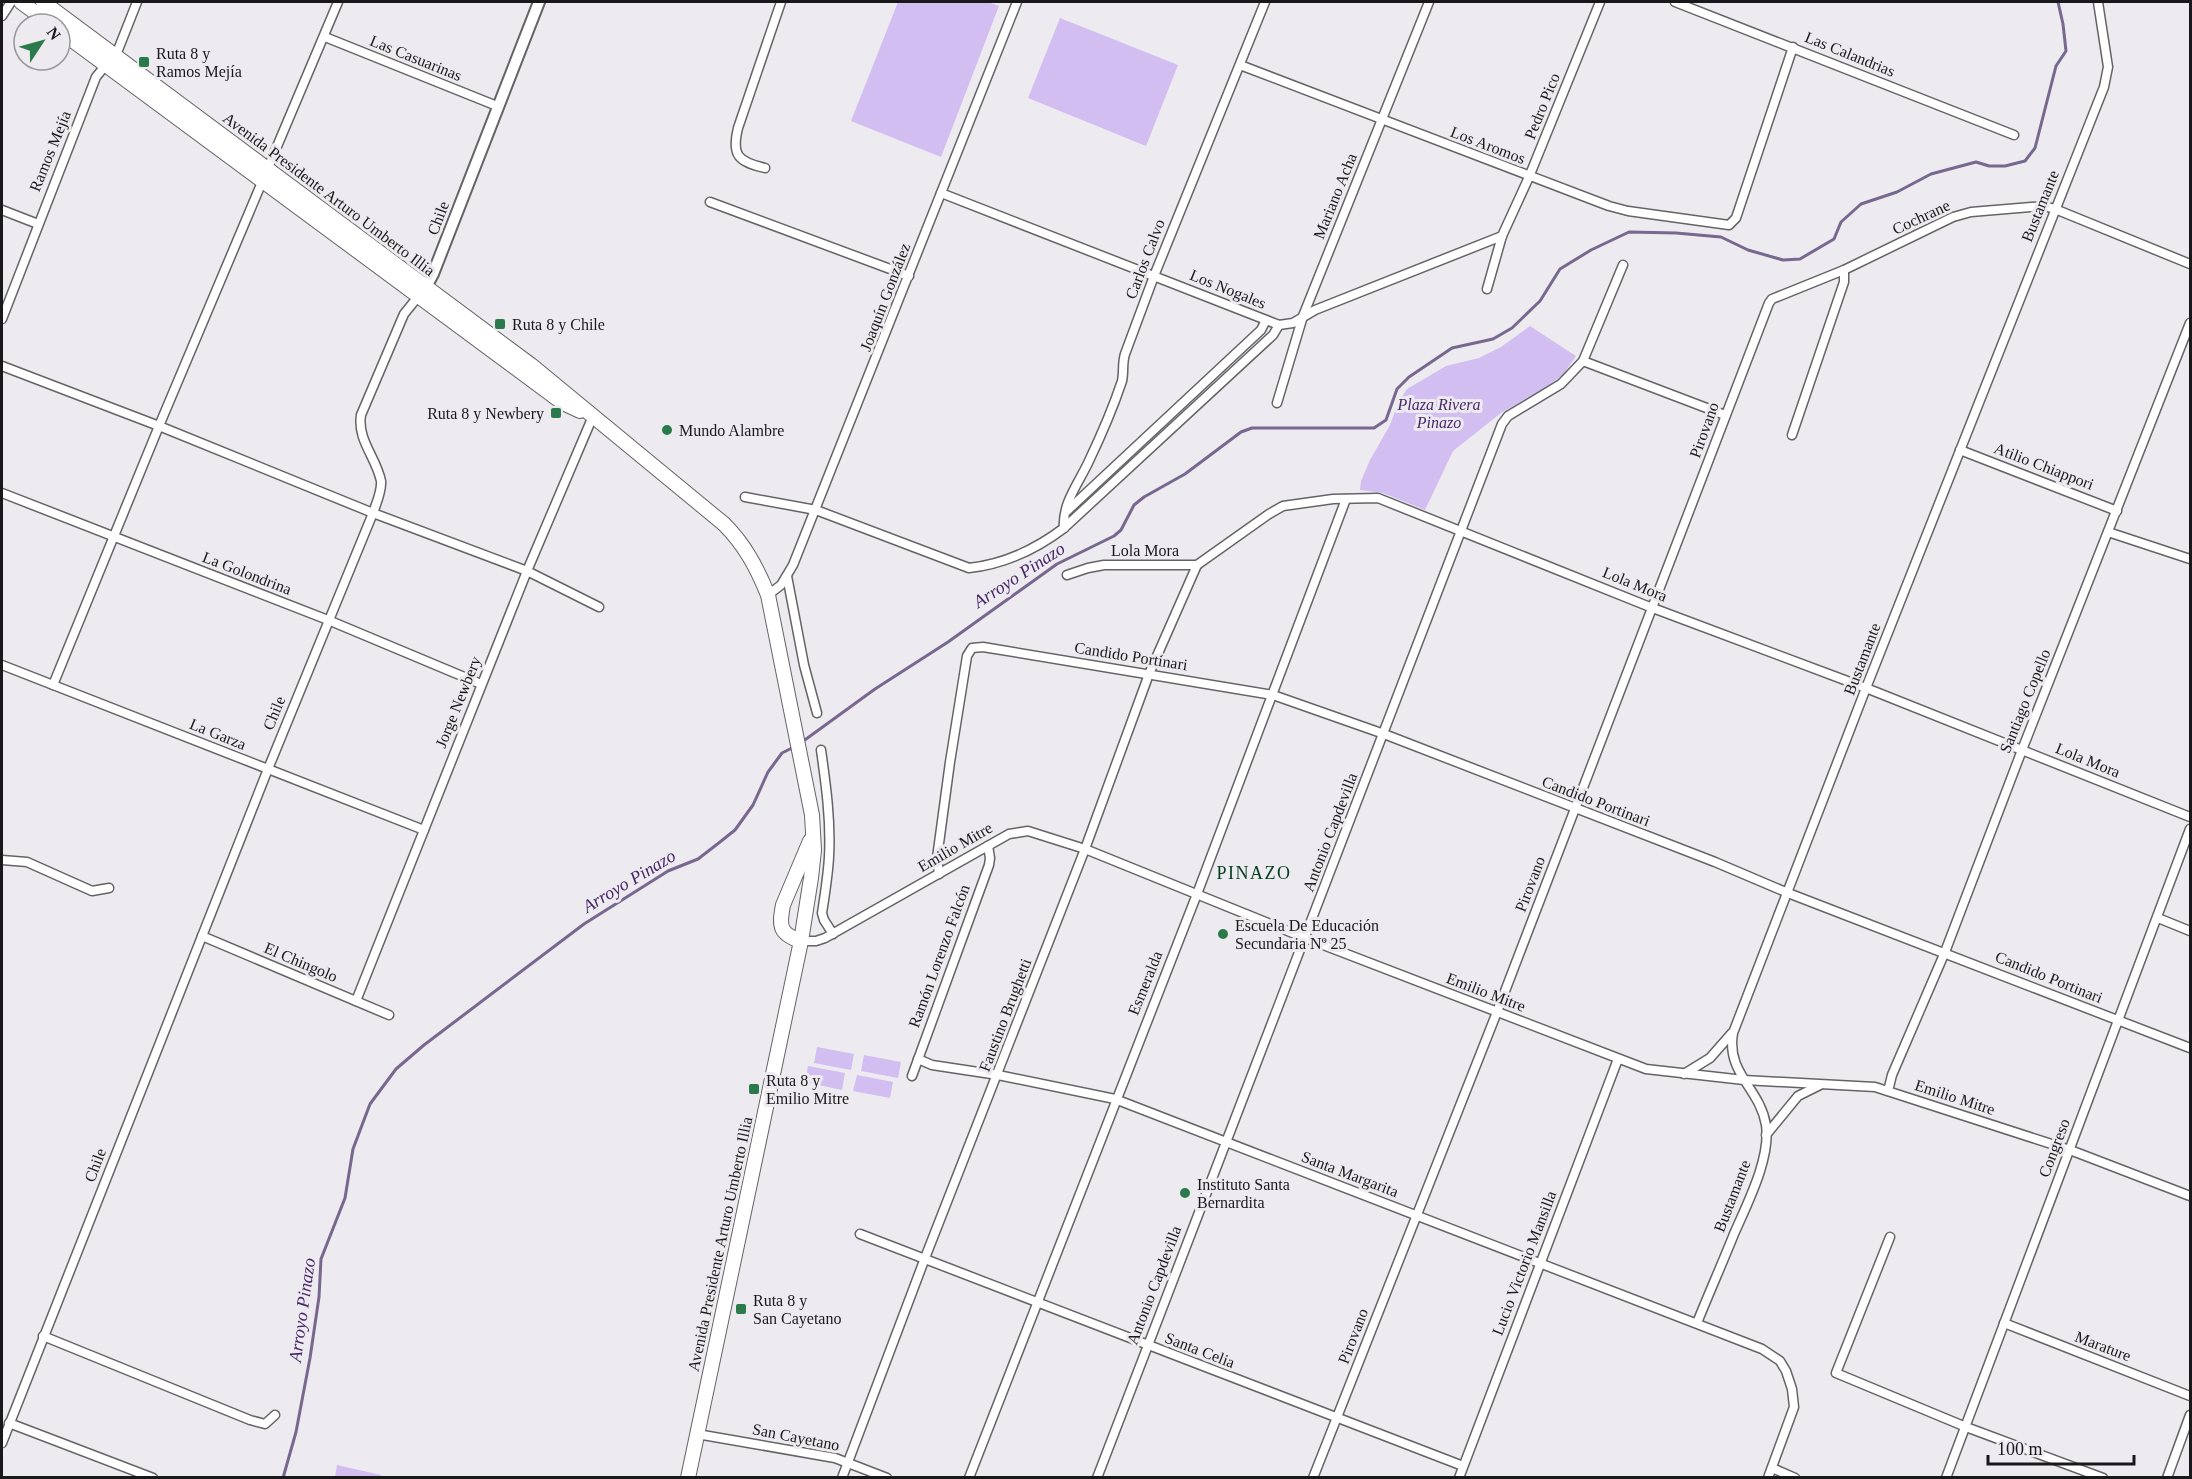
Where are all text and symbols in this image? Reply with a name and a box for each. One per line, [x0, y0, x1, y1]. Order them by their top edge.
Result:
north arrow [12, 12, 72, 72]
text: N [43, 24, 64, 44]
street label: Las Calandrias [1803, 28, 1897, 80]
street label: Las Casuarinas [368, 32, 464, 84]
place label: Ruta 8 y Ramos Mejía [156, 45, 242, 81]
marker: Ruta 8 y Ramos Mejía [137, 55, 151, 69]
street label: Pedro Pico [1521, 70, 1563, 142]
street label: Ramos Mejía [26, 108, 75, 194]
street label: Avenida Presidente Arturo Umberto Illia [220, 109, 438, 279]
street label: Los Aromos [1448, 123, 1528, 167]
street label: Mariano Acha [1310, 151, 1360, 241]
street label: Bustamante [2018, 168, 2062, 244]
street label: Cochrane [1890, 196, 1952, 238]
street label: Chile [424, 199, 452, 237]
street label: Carlos Calvo [1122, 217, 1168, 301]
street label: Joaquín González [857, 241, 914, 354]
street label: Los Nogales [1187, 266, 1268, 313]
place label: Ruta 8 y Chile [512, 316, 605, 334]
marker: Ruta 8 y Chile [493, 317, 507, 331]
park label: Plaza Rivera Pinazo [1396, 396, 1481, 431]
street label: Pirovano [1686, 400, 1722, 460]
place label: Ruta 8 y Newbery [427, 405, 544, 423]
marker: Ruta 8 y Newbery [549, 406, 563, 420]
place label: Mundo Alambre [679, 422, 784, 439]
marker: Mundo Alambre [660, 423, 674, 437]
street label: Atilio Chiappori [1991, 439, 2097, 494]
water label: Arroyo Pinazo [969, 538, 1068, 612]
street label: Lola Mora [1111, 542, 1179, 559]
street label: La Golondrina [200, 548, 294, 598]
street label: Lola Mora [1600, 563, 1670, 605]
street label: Bustamante [1841, 621, 1883, 697]
street label: Candido Portinari [1073, 639, 1189, 673]
street label: Santiago Copello [1996, 647, 2055, 756]
street label: Jorge Newbery [432, 654, 485, 751]
street label: Chile [260, 694, 288, 732]
street label: La Garza [187, 715, 249, 753]
street label: Lola Mora [2053, 739, 2123, 781]
street label: Antonio Capdevilla [1300, 770, 1361, 894]
street label: Candido Portinari [1540, 773, 1653, 830]
street label: Emilio Mitre [915, 819, 995, 875]
water label: Arroyo Pinazo [578, 845, 679, 917]
street label: Pirovano [1512, 854, 1548, 914]
district label: PINAZO [1217, 863, 1292, 883]
street label: Ramón Lorenzo Falcón [905, 882, 973, 1030]
place label: Escuela De Educación Secundaria Nº 25 [1235, 917, 1379, 952]
marker: Escuela De Educación Secundaria Nº 25 [1216, 927, 1230, 941]
street label: El Chingolo [261, 939, 340, 986]
street label: Candido Portinari [1993, 948, 2106, 1006]
street label: Esmeralda [1124, 949, 1166, 1017]
street label: Faustino Brughetti [976, 956, 1035, 1074]
street label: Emilio Mitre [1444, 969, 1528, 1015]
place label: Ruta 8 y Emilio Mitre [766, 1072, 849, 1107]
street label: Emilio Mitre [1913, 1076, 1997, 1118]
marker: Ruta 8 y Emilio Mitre [747, 1082, 761, 1096]
street label: Avenida Presidente Arturo Umberto Illia [685, 1115, 755, 1373]
street label: Congreso [2035, 1116, 2074, 1180]
street label: Chile [81, 1146, 109, 1184]
street label: Santa Margarita [1299, 1148, 1401, 1201]
street label: Bustamante [1711, 1158, 1753, 1234]
place label: Instituto Santa Bernardita [1197, 1176, 1290, 1211]
marker: Instituto Santa Bernardita [1178, 1186, 1192, 1200]
street label: Lucio Victorio Mansilla [1489, 1188, 1559, 1338]
street label: Antonio Capdevilla [1124, 1223, 1185, 1347]
water label: Arroyo Pinazo [285, 1257, 319, 1364]
place label: Ruta 8 y San Cayetano [753, 1292, 841, 1328]
marker: Ruta 8 y San Cayetano [734, 1302, 748, 1316]
street label: Pirovano [1335, 1306, 1371, 1366]
street label: Marature [2073, 1328, 2133, 1364]
street label: Santa Celia [1163, 1329, 1237, 1371]
street label: San Cayetano [751, 1420, 841, 1455]
scale bar [1988, 1428, 2134, 1466]
text: 100 m [1997, 1439, 2043, 1459]

